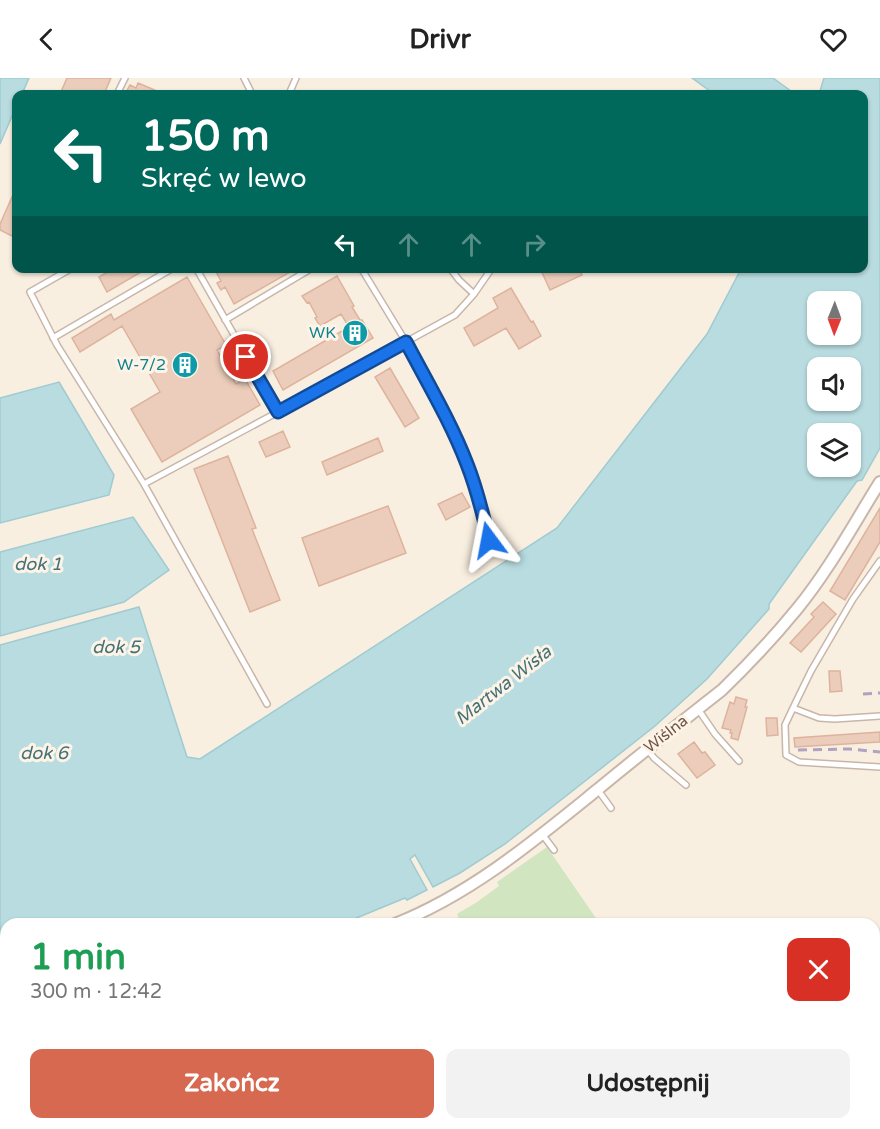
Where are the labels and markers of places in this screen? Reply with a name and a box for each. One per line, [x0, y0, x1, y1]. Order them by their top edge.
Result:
building icon: WK [340, 318, 370, 348]
place label: WK [309, 323, 336, 343]
pin [220, 331, 271, 382]
building icon: W-7/2 [170, 350, 200, 380]
place label: W-7/2 [117, 355, 166, 375]

